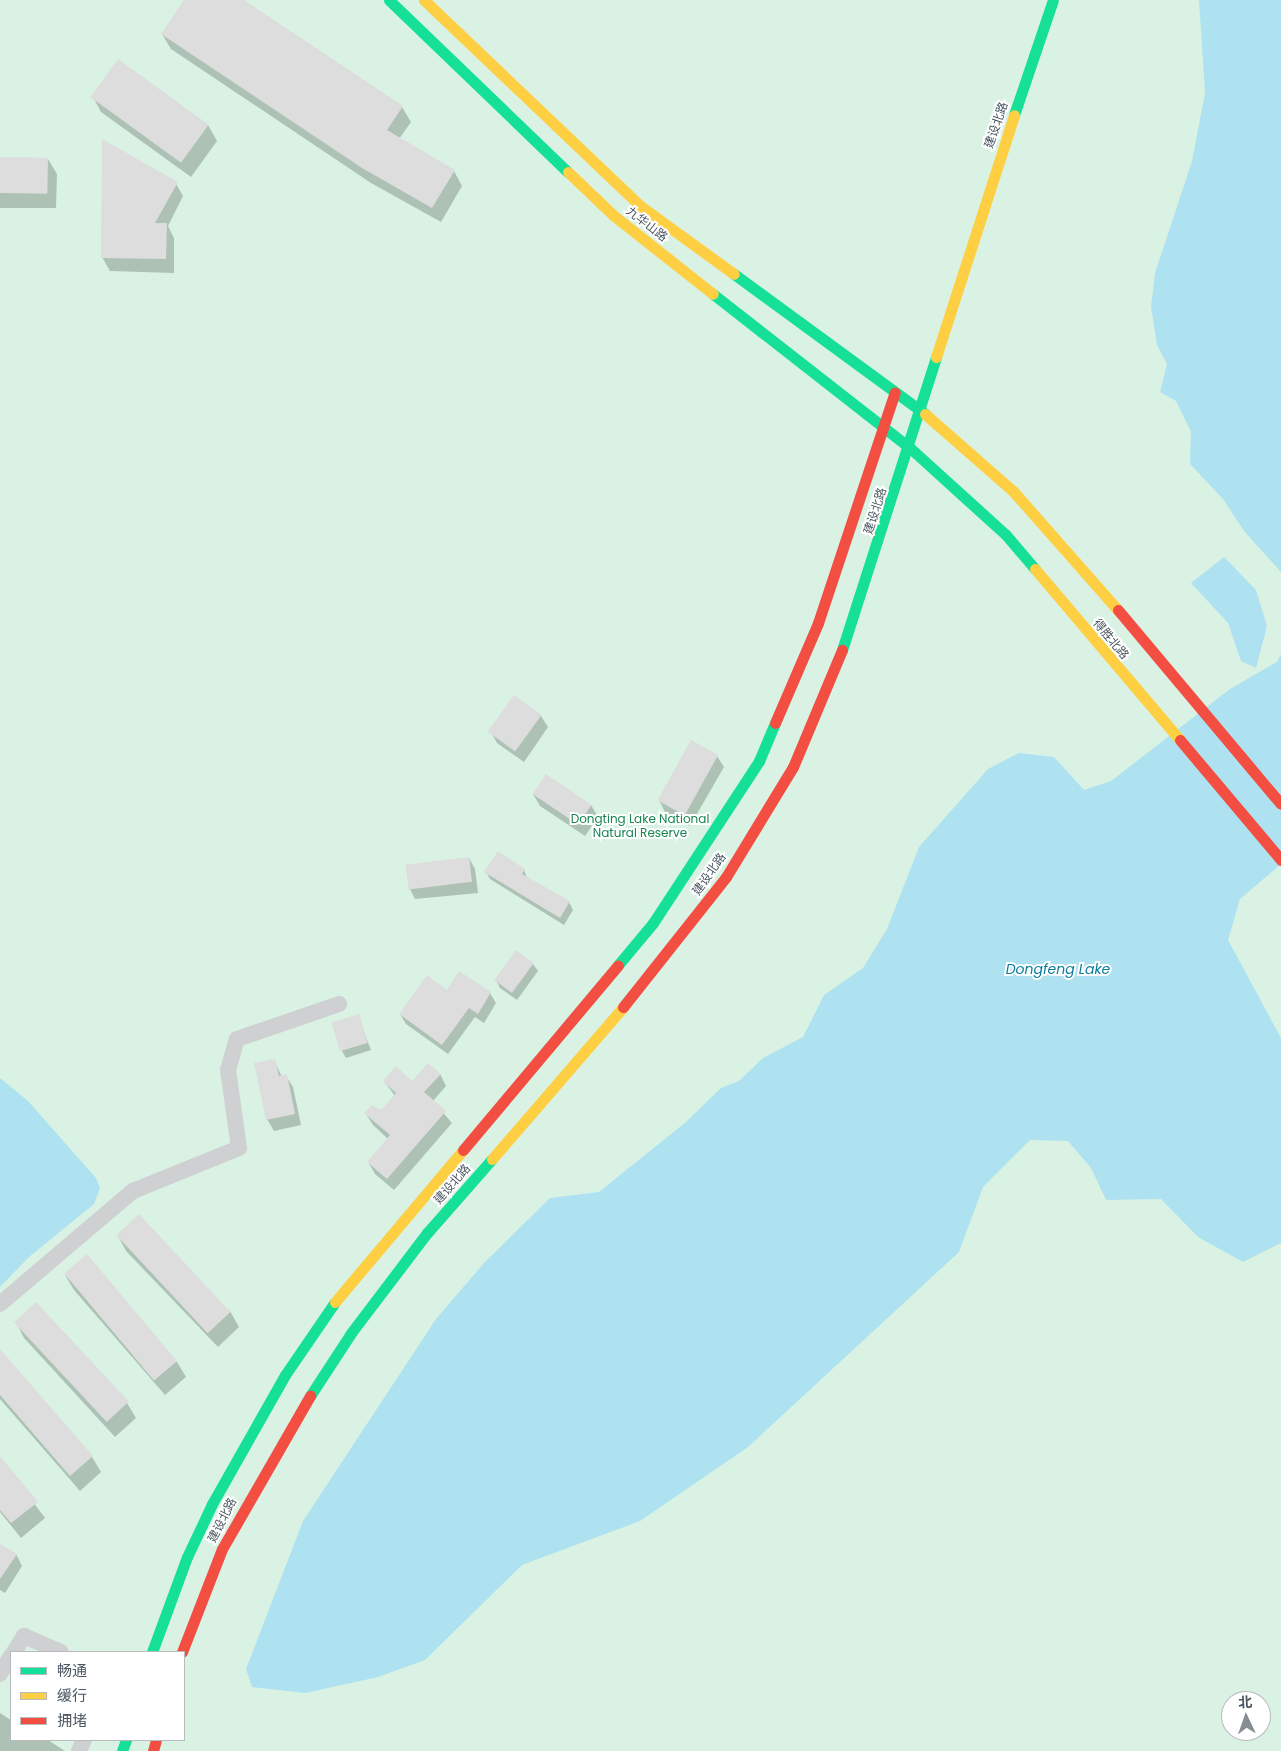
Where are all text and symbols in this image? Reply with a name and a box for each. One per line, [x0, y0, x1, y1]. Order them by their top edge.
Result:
street label: 建设北路 [981, 100, 1011, 150]
street label: 九华山路 [624, 204, 670, 244]
street label: 建设北路 [861, 486, 889, 536]
street label: 得胜北路 [1090, 616, 1132, 662]
park label: Dongting Lake National Natural Reserve [571, 812, 709, 840]
street label: 建设北路 [689, 850, 729, 898]
water label: Dongfeng Lake [1006, 961, 1110, 977]
street label: 建设北路 [431, 1161, 473, 1207]
street label: 建设北路 [205, 1495, 239, 1545]
legend [10, 1651, 185, 1741]
text: 畅通 [57, 1660, 87, 1681]
text: 缓行 [57, 1685, 87, 1706]
north arrow [1221, 1691, 1271, 1741]
text: 北 [1238, 1692, 1253, 1712]
text: 拥堵 [57, 1710, 87, 1731]

